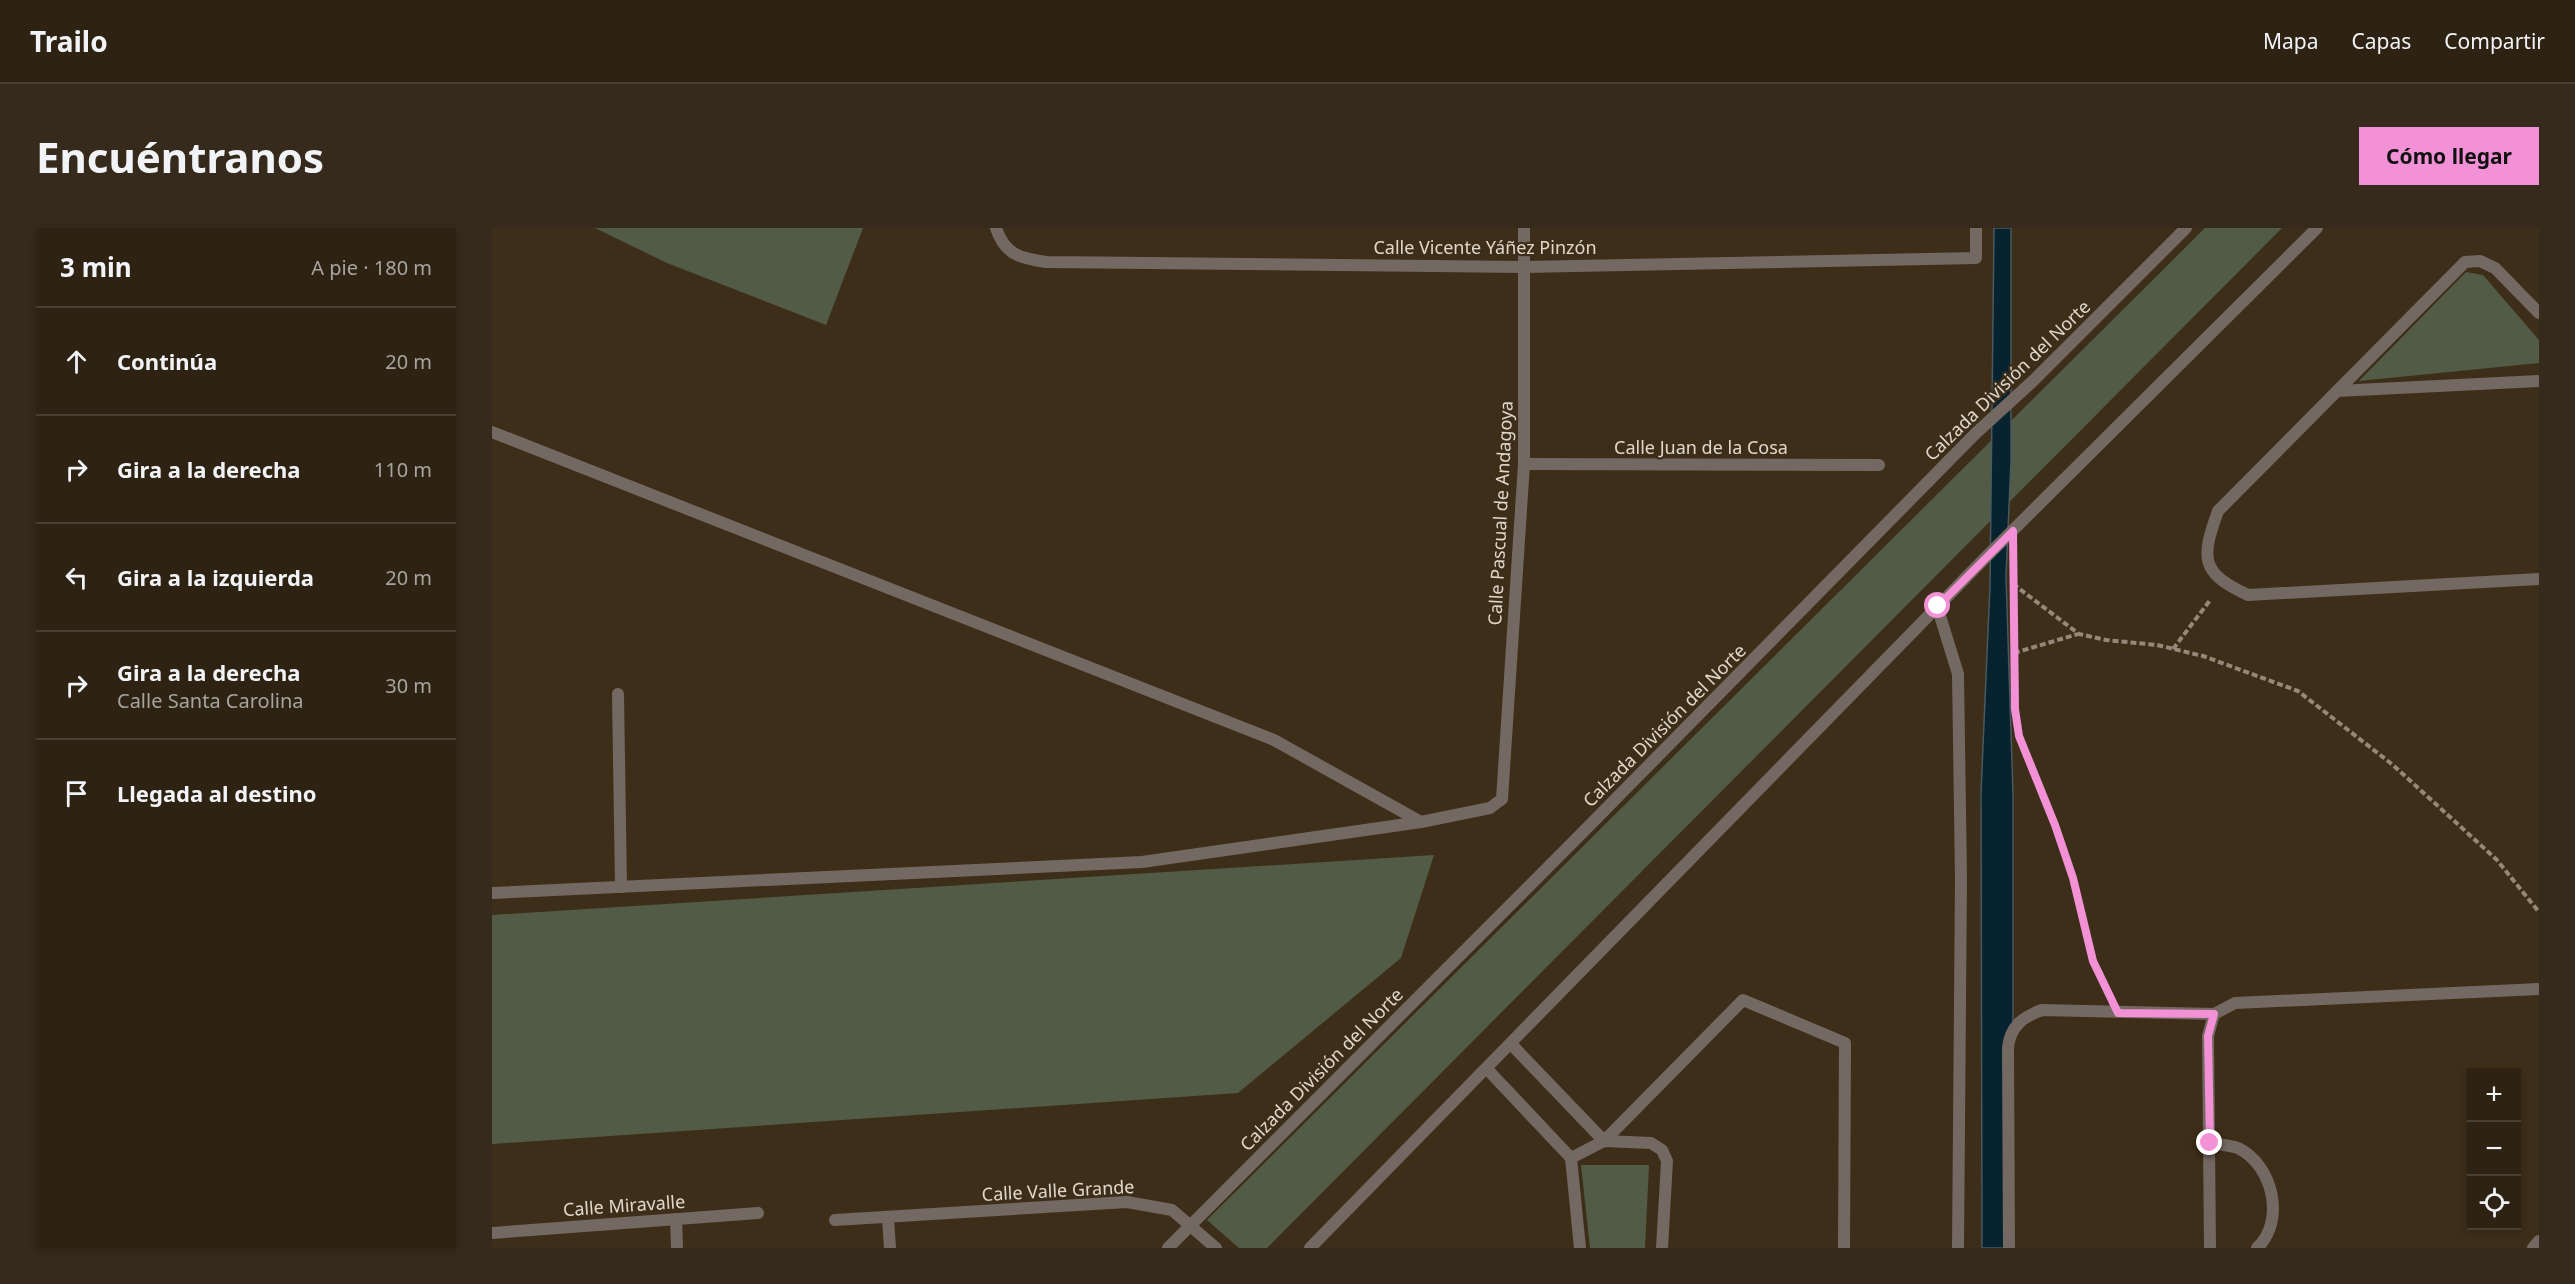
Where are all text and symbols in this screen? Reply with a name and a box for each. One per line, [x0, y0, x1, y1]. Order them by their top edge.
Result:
text: Trailo [30, 22, 108, 60]
text: Mapa [2263, 27, 2319, 55]
text: Capas [2352, 27, 2411, 55]
text: Compartir [2444, 27, 2545, 55]
button: Cómo llegar [2359, 127, 2539, 185]
text: Encuéntranos [36, 128, 324, 185]
street label: Calle Vicente Yáñez Pinzón [1373, 235, 1597, 259]
text: 3 min [60, 249, 132, 285]
text: A pie · 180 m [311, 254, 432, 281]
street label: Calzada División del Norte [1919, 295, 2095, 465]
icon: ahead [60, 345, 93, 378]
text: Continúa [117, 346, 217, 376]
text: 20 m [385, 348, 432, 375]
street label: Calle Pascual de Andagoya [1482, 400, 1518, 626]
street label: Calle Juan de la Cosa [1614, 435, 1788, 459]
icon: right [60, 453, 93, 486]
text: Gira a la derecha [117, 454, 301, 484]
text: 110 m [374, 456, 432, 483]
icon: left [60, 561, 93, 594]
text: Gira a la izquierda [117, 562, 314, 592]
text: 20 m [385, 564, 432, 591]
route start [1924, 592, 1950, 618]
street label: Calzada División del Norte [1577, 638, 1751, 812]
text: Gira a la derecha [117, 657, 301, 687]
icon: right [60, 669, 93, 702]
text: 30 m [385, 672, 432, 699]
text: Calle Santa Carolina [117, 687, 304, 714]
icon: arrive [60, 777, 93, 810]
text: Llegada al destino [117, 778, 317, 808]
street label: Calzada División del Norte [1234, 982, 1408, 1156]
map controls [2467, 1068, 2521, 1230]
button: + [2467, 1068, 2521, 1122]
button: − [2467, 1122, 2521, 1176]
route end [2196, 1129, 2222, 1155]
street label: Calle Valle Grande [981, 1174, 1135, 1206]
button: locate [2467, 1176, 2521, 1230]
street label: Calle Miravalle [562, 1189, 686, 1221]

